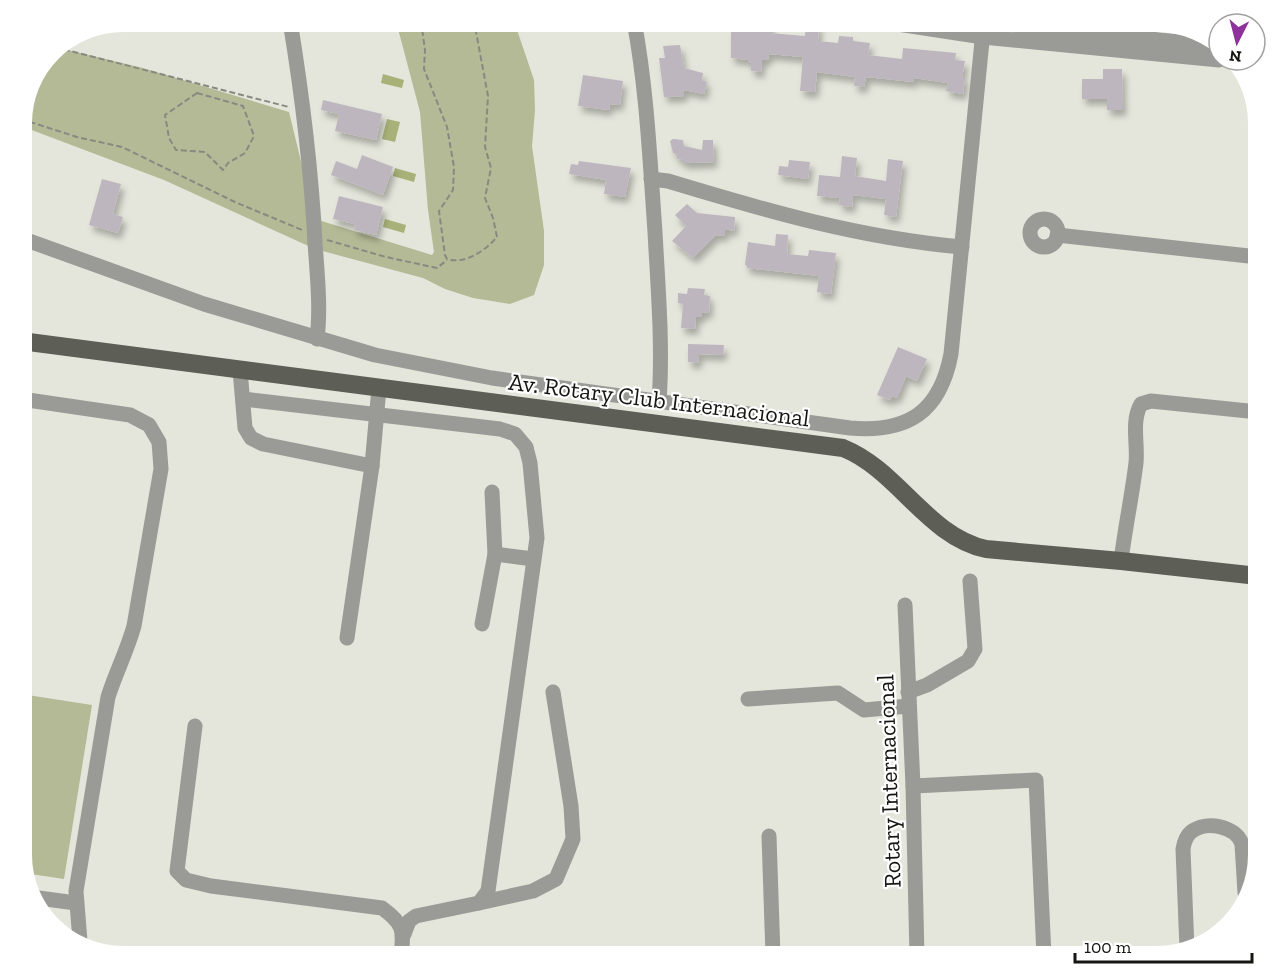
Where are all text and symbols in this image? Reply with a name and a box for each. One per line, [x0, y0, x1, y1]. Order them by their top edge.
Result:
north arrow [1207, 12, 1267, 72]
text: N [1228, 46, 1243, 67]
street label: Av. Rotary Club Internacional [507, 367, 811, 432]
street label: Rotary Internacional [870, 674, 907, 888]
scale bar [1075, 926, 1252, 964]
text: 100 m [1084, 936, 1132, 958]

